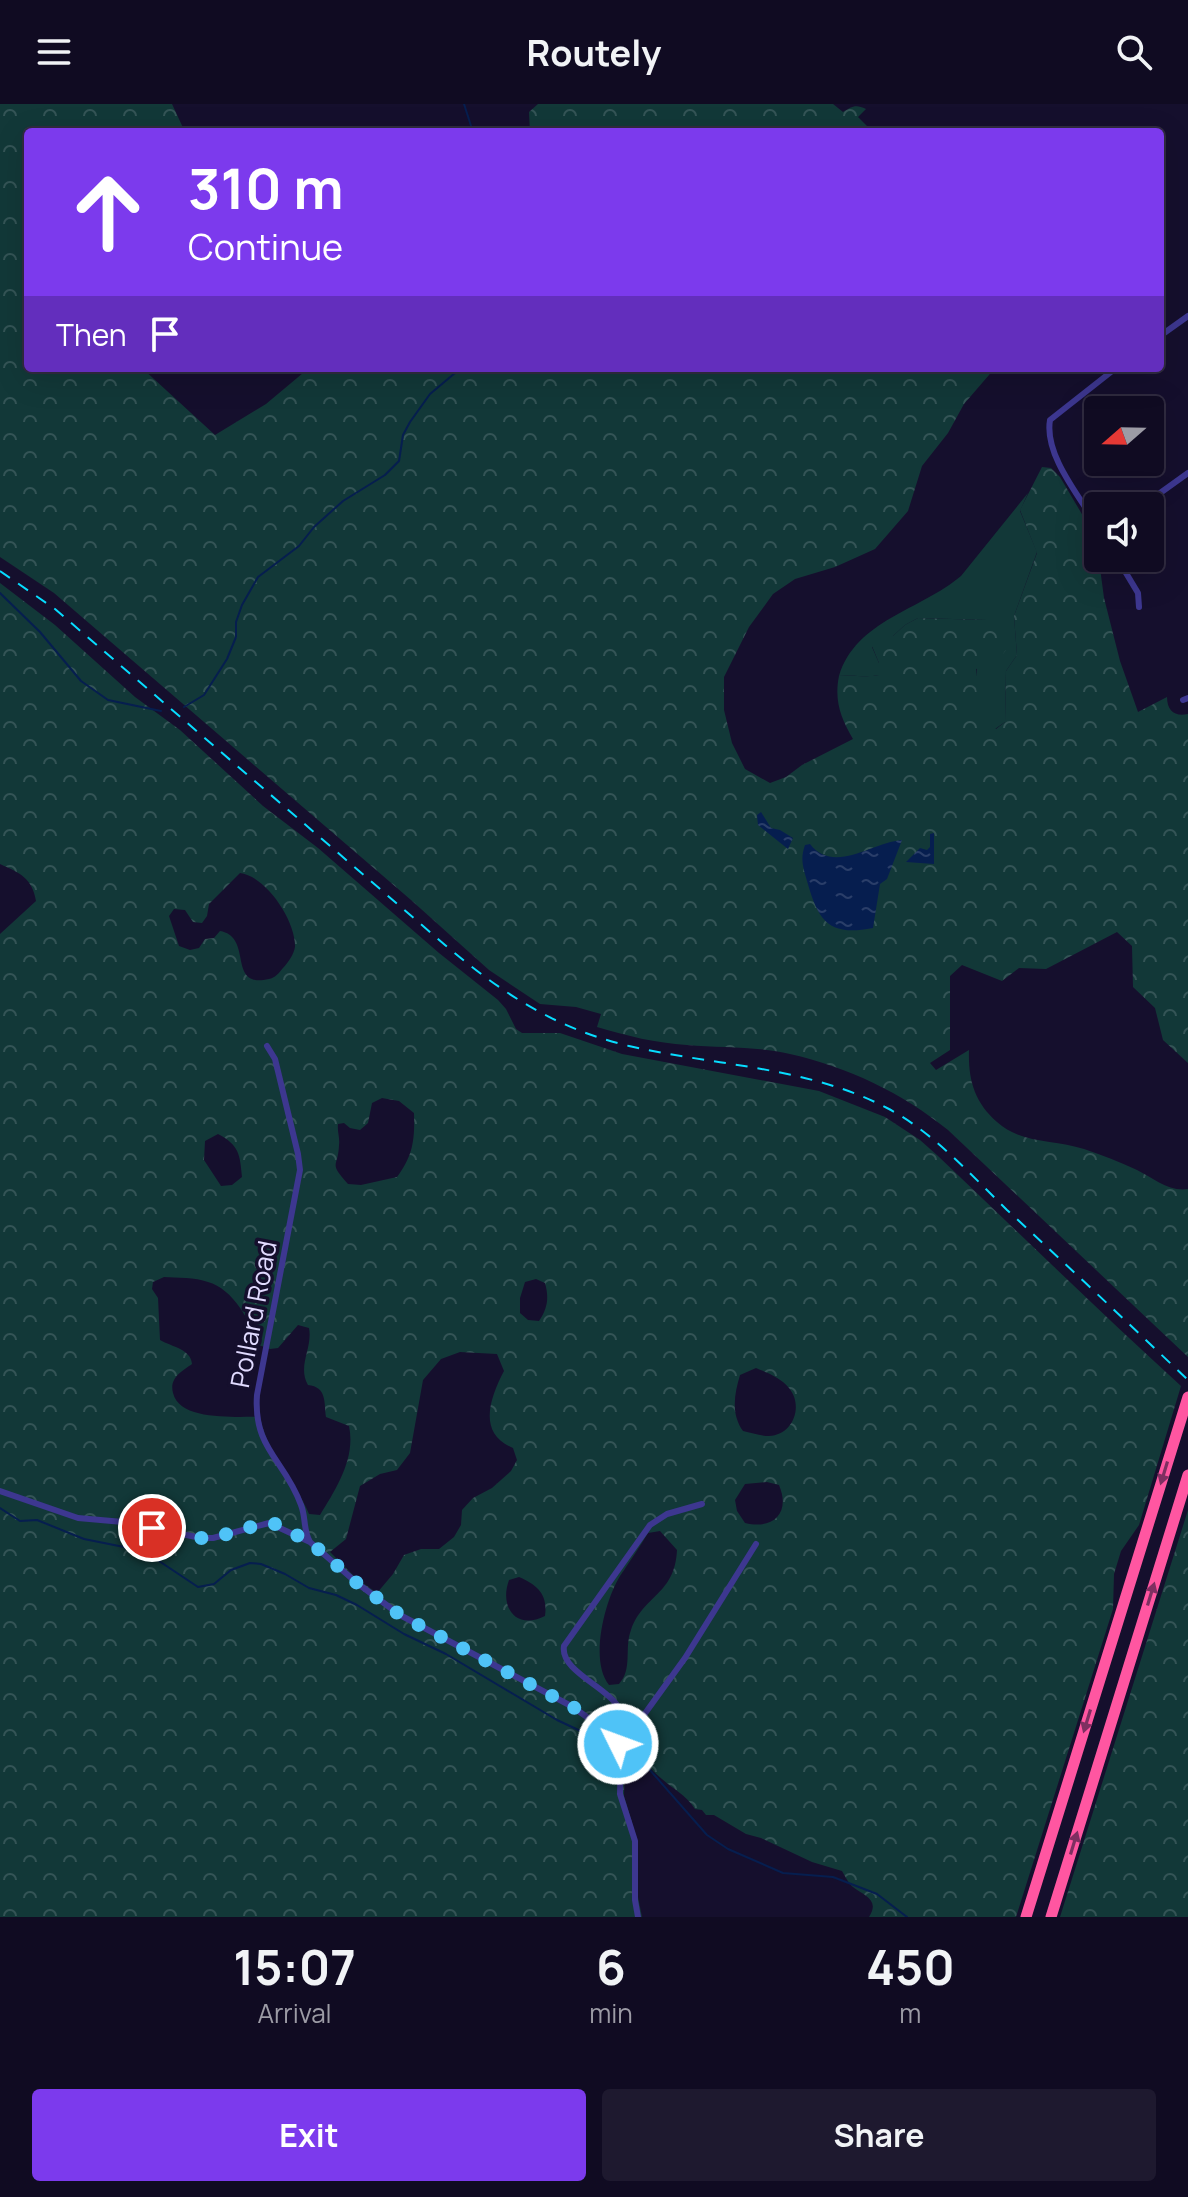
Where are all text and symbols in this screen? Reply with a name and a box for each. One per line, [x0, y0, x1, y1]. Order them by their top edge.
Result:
text: Routely [526, 28, 662, 77]
icon: menu [32, 30, 76, 74]
icon: search [1112, 30, 1156, 74]
text: 310 m [188, 149, 344, 226]
icon: ahead [56, 160, 160, 264]
text: Continue [188, 222, 343, 271]
icon: arrive [143, 312, 187, 356]
text: Then [56, 314, 127, 355]
north arrow [1084, 396, 1164, 476]
map controls [1084, 396, 1164, 572]
button: sound [1084, 492, 1164, 572]
street label: Pollard Road [221, 1237, 285, 1391]
one-way arrow [1158, 1461, 1170, 1485]
pin [118, 1494, 186, 1562]
icon: arrive [130, 1506, 174, 1550]
one-way arrow [1145, 1582, 1158, 1606]
position arrow [576, 1702, 660, 1786]
one-way arrow [1080, 1709, 1093, 1733]
one-way arrow [1068, 1830, 1081, 1854]
text: 15:07 [233, 1934, 356, 1999]
text: 6 [596, 1934, 626, 1999]
text: 450 [866, 1934, 955, 1999]
text: Arrival [257, 1995, 332, 2031]
text: min [589, 1995, 633, 2031]
text: m [899, 1995, 921, 2031]
button: Exit [32, 2089, 586, 2181]
button: Share [602, 2089, 1156, 2181]

